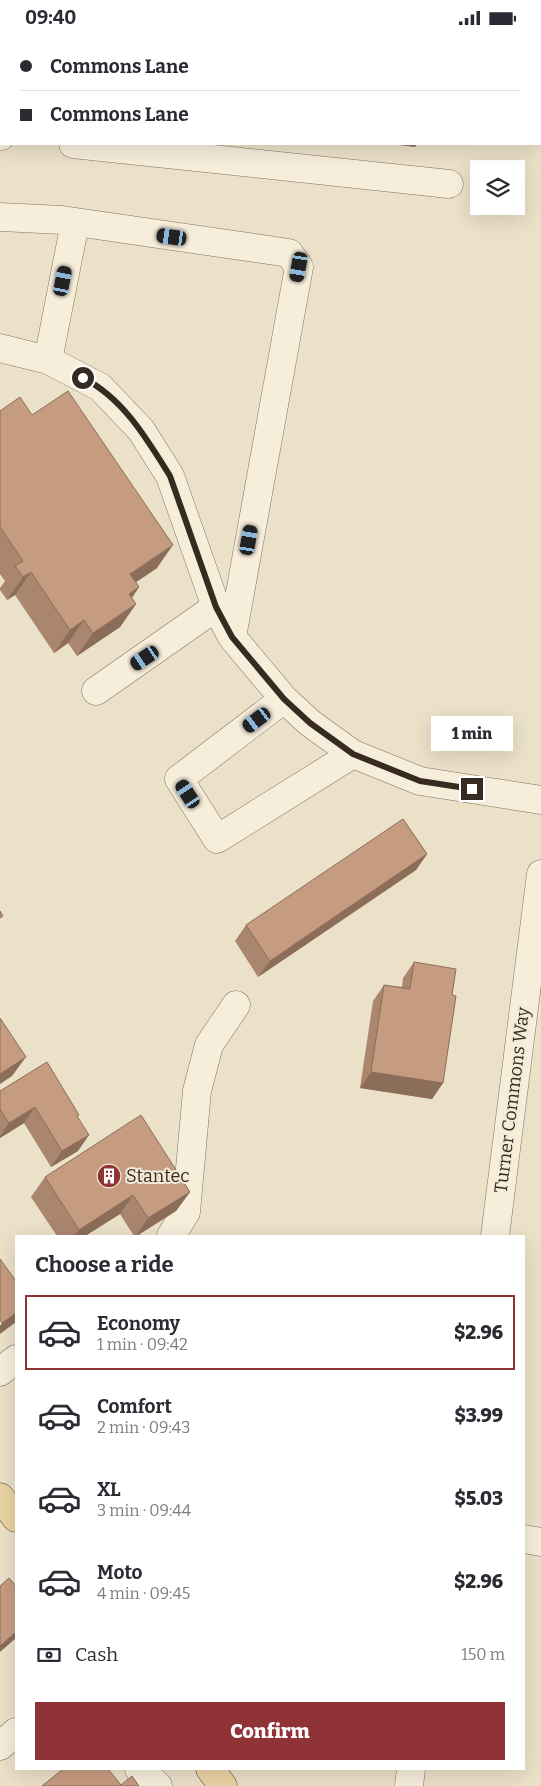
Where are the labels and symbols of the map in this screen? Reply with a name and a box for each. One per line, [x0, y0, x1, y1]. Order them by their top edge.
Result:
car [156, 227, 187, 247]
car [289, 251, 308, 283]
car [52, 265, 73, 297]
route start [72, 367, 94, 389]
car [239, 524, 258, 556]
car [128, 643, 161, 673]
car [240, 705, 273, 735]
callout: 1 min [431, 717, 513, 751]
car [173, 777, 202, 811]
route end [461, 778, 483, 800]
street label: Turner Commons Way [490, 1005, 534, 1194]
building icon: Stantec [96, 1163, 122, 1189]
place label: Stantec [126, 1165, 190, 1187]

